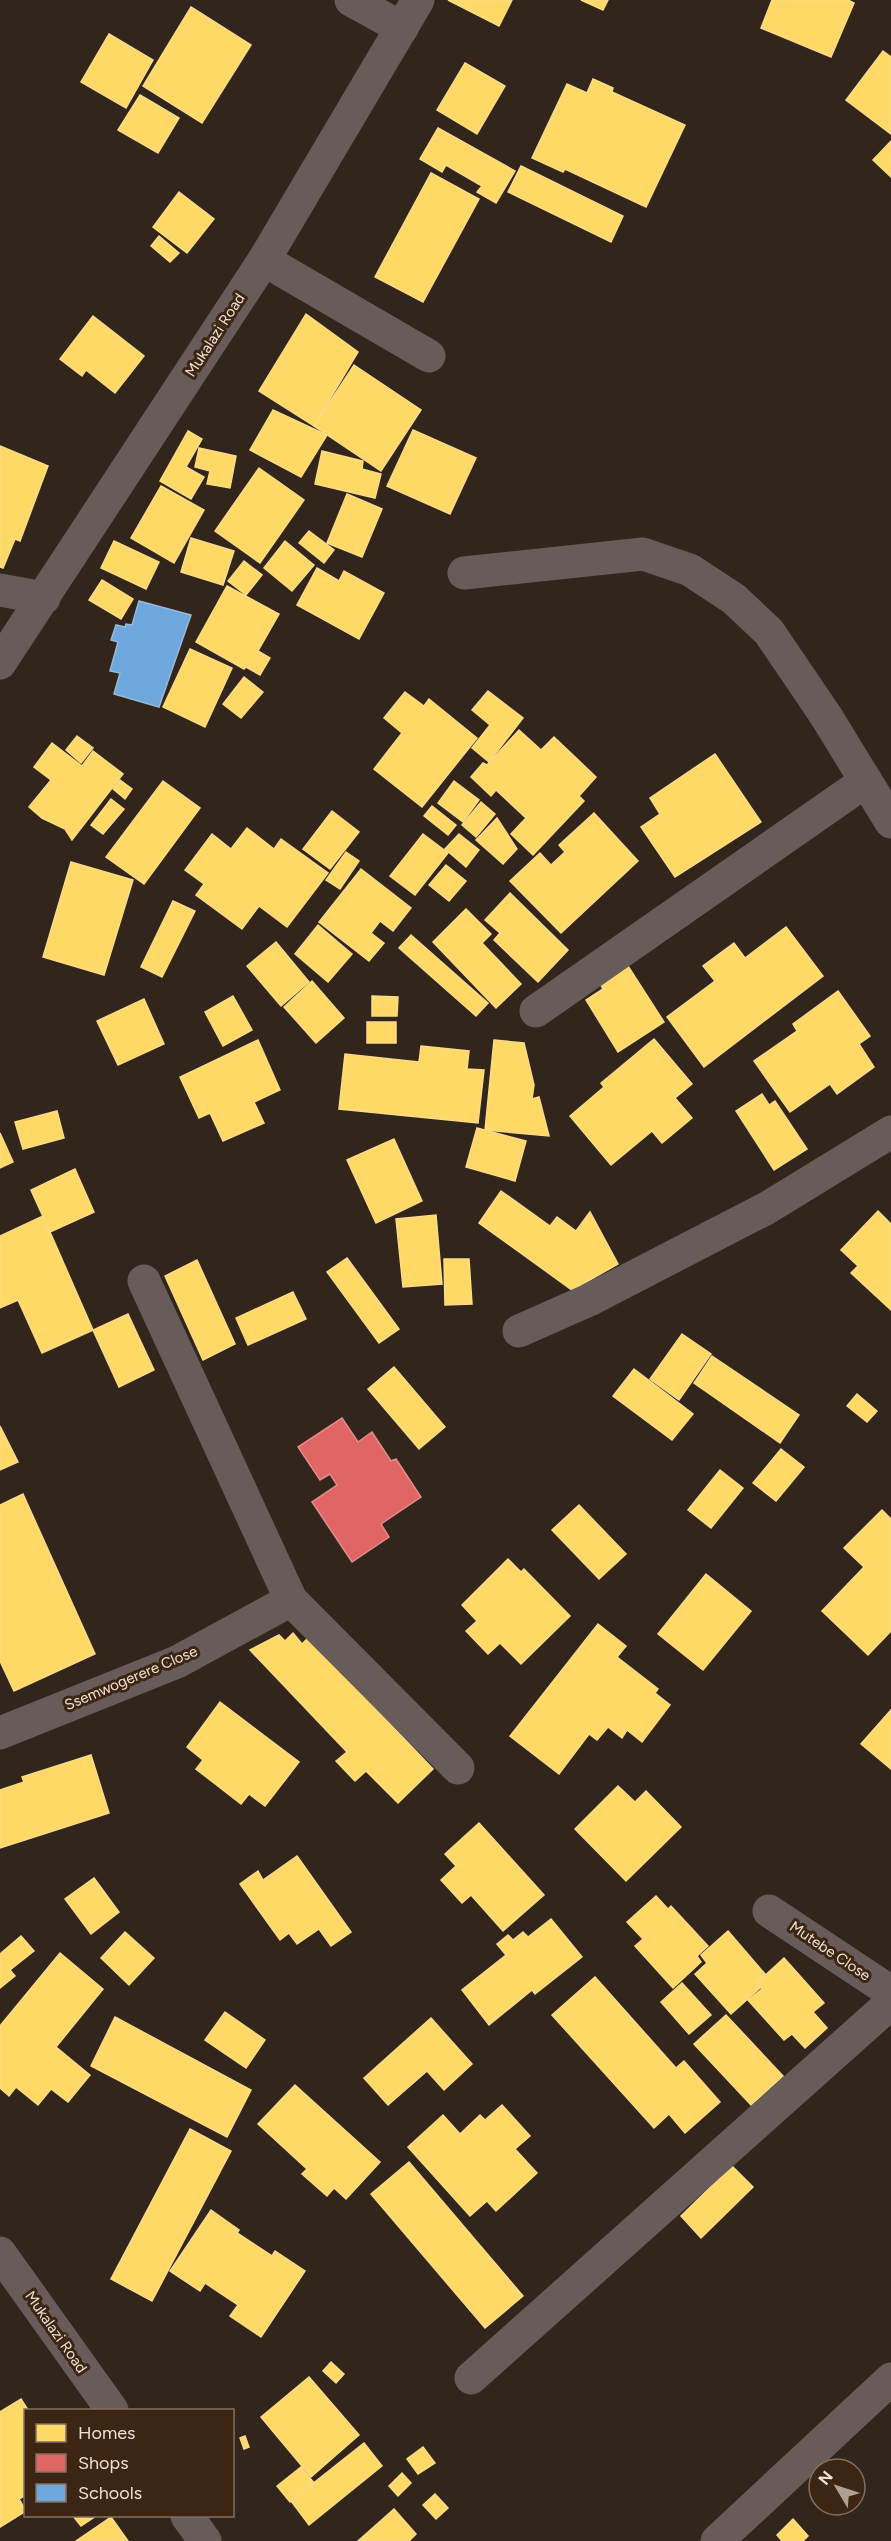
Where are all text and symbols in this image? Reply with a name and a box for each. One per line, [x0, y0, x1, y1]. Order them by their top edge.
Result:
street label: Mukalazi Road [181, 290, 249, 380]
street label: Ssemwogerere Close [62, 1642, 200, 1714]
street label: Mutebe Close [786, 1917, 874, 1985]
street label: Mukalazi Road [21, 2288, 91, 2376]
legend [24, 2409, 234, 2517]
text: Homes [78, 2422, 136, 2444]
text: Shops [78, 2452, 129, 2474]
north arrow [807, 2457, 867, 2517]
text: N [814, 2467, 837, 2489]
text: Schools [78, 2482, 142, 2504]

